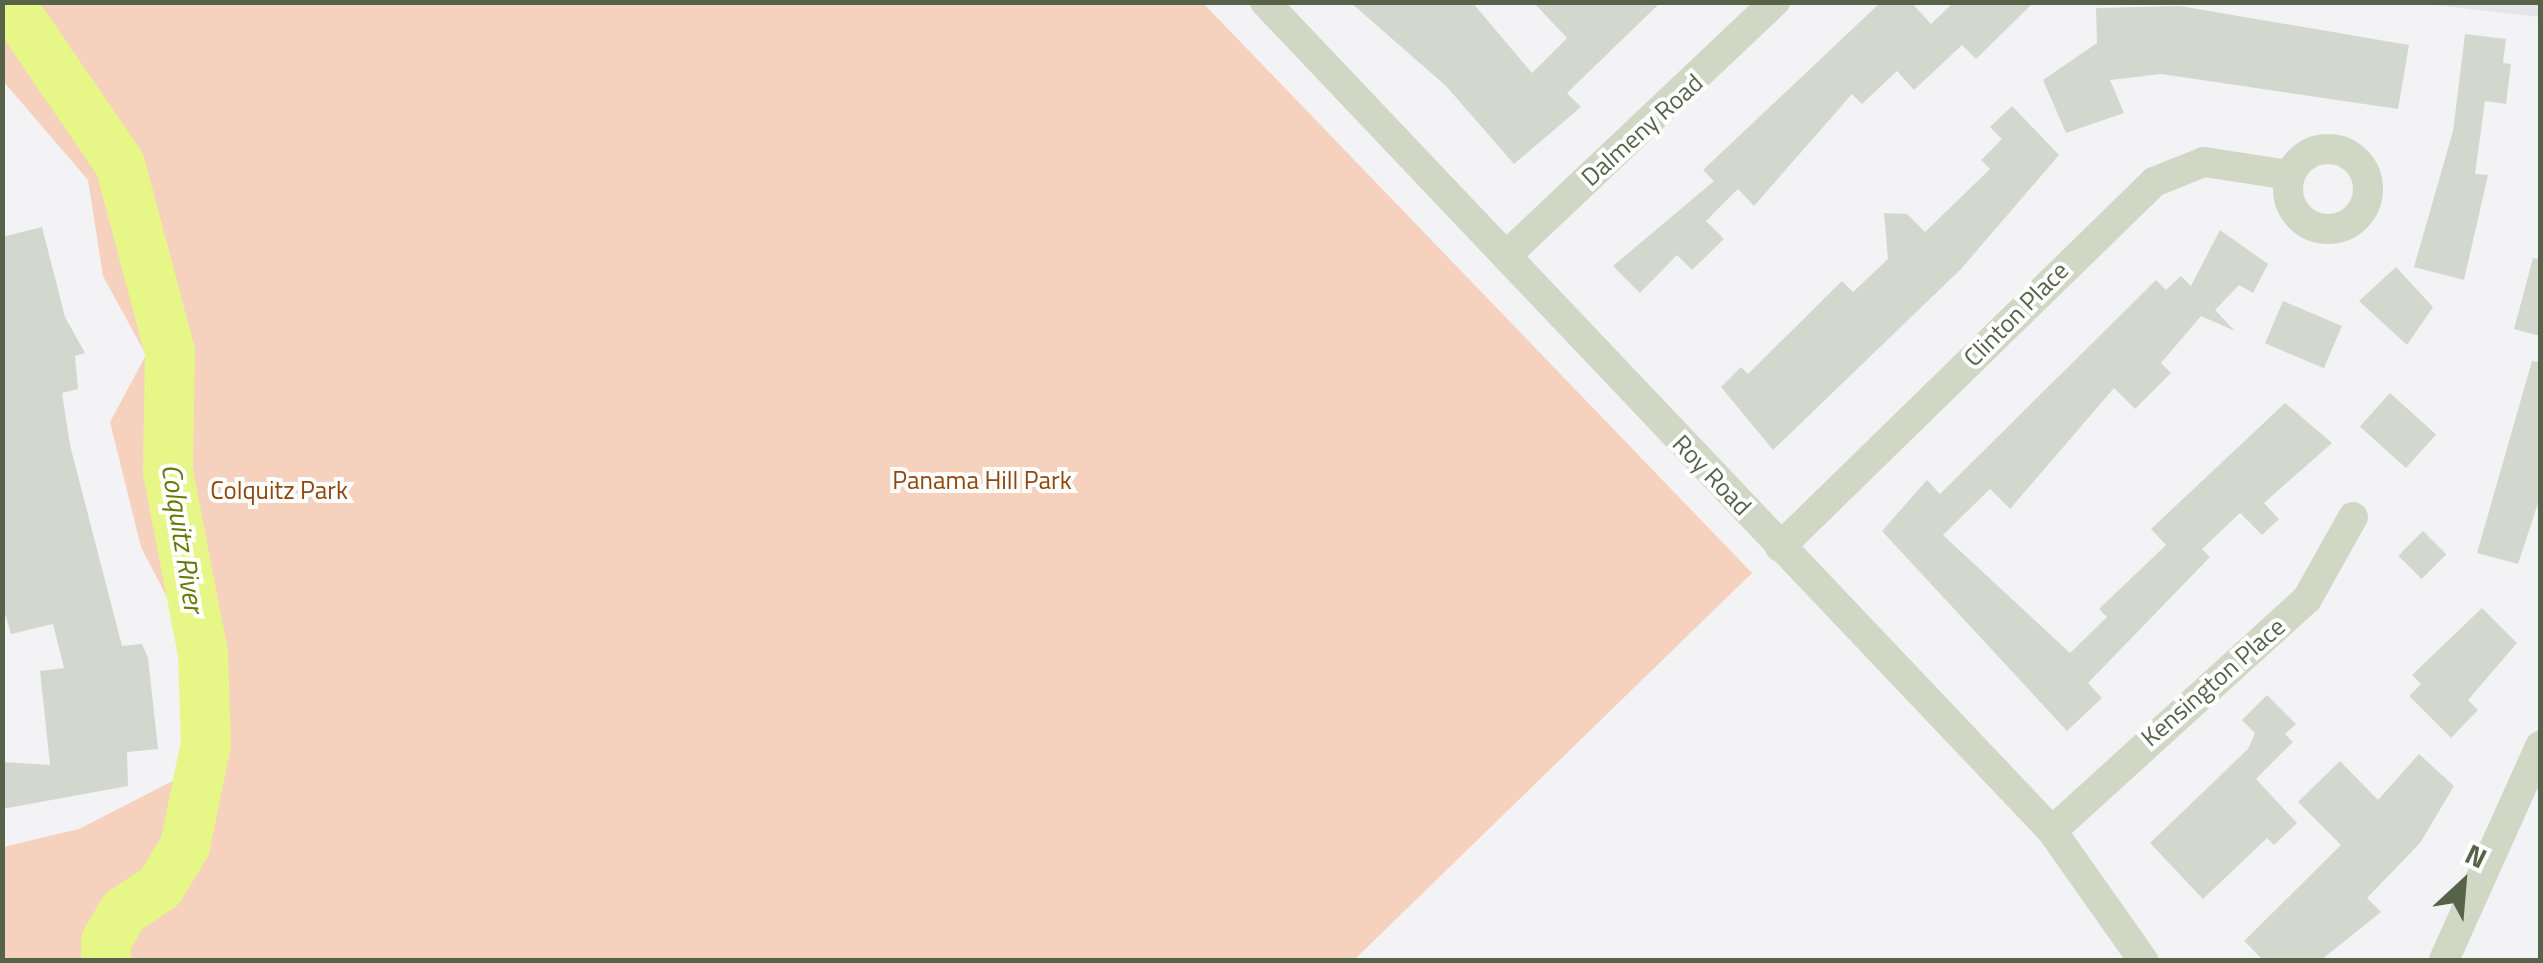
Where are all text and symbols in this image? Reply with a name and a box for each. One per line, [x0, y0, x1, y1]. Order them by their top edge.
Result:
street label: Dalmeny Road [1575, 68, 1709, 192]
street label: Clinton Place [1957, 255, 2075, 373]
street label: Roy Road [1667, 429, 1757, 521]
water label: Colquitz River [155, 461, 211, 615]
park label: Panama Hill Park [892, 465, 1072, 495]
park label: Colquitz Park [210, 475, 348, 505]
street label: Kensington Place [2135, 611, 2291, 753]
text: N [2458, 832, 2495, 879]
north arrow [2413, 833, 2513, 933]

